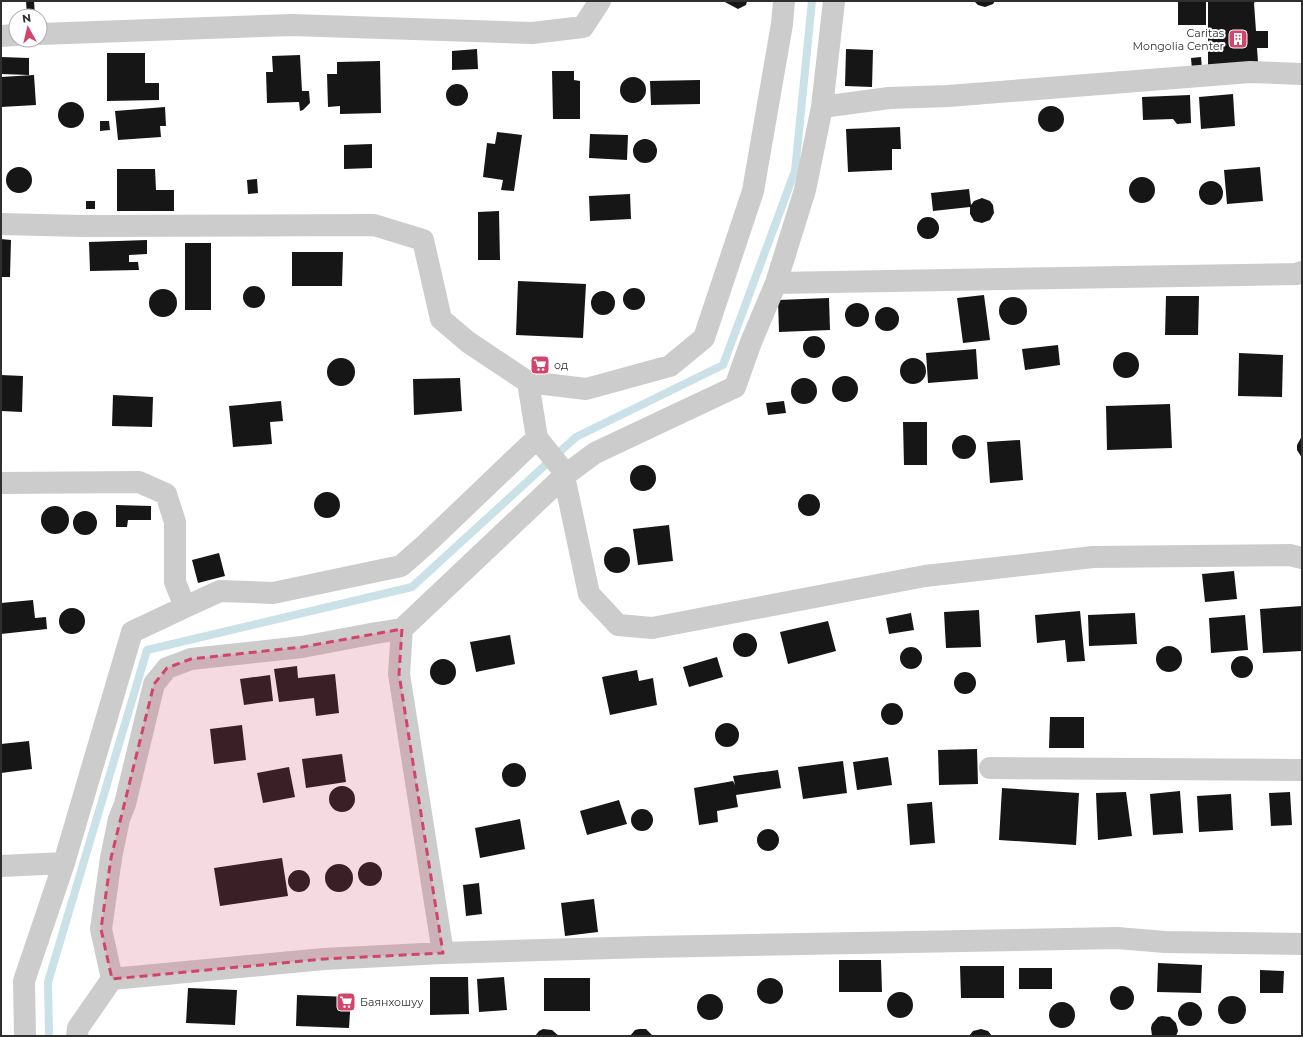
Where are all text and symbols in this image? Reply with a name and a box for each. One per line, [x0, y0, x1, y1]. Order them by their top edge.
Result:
north arrow [8, 8, 48, 48]
text: N [21, 11, 32, 26]
place label: Caritas Mongolia Center [1132, 26, 1225, 53]
building icon: Caritas Mongolia Center [1227, 28, 1249, 50]
supermarket icon: од [529, 354, 551, 376]
place label: од [554, 358, 568, 372]
supermarket icon: Баянхошуу [335, 991, 357, 1013]
place label: Баянхошуу [360, 995, 424, 1009]

